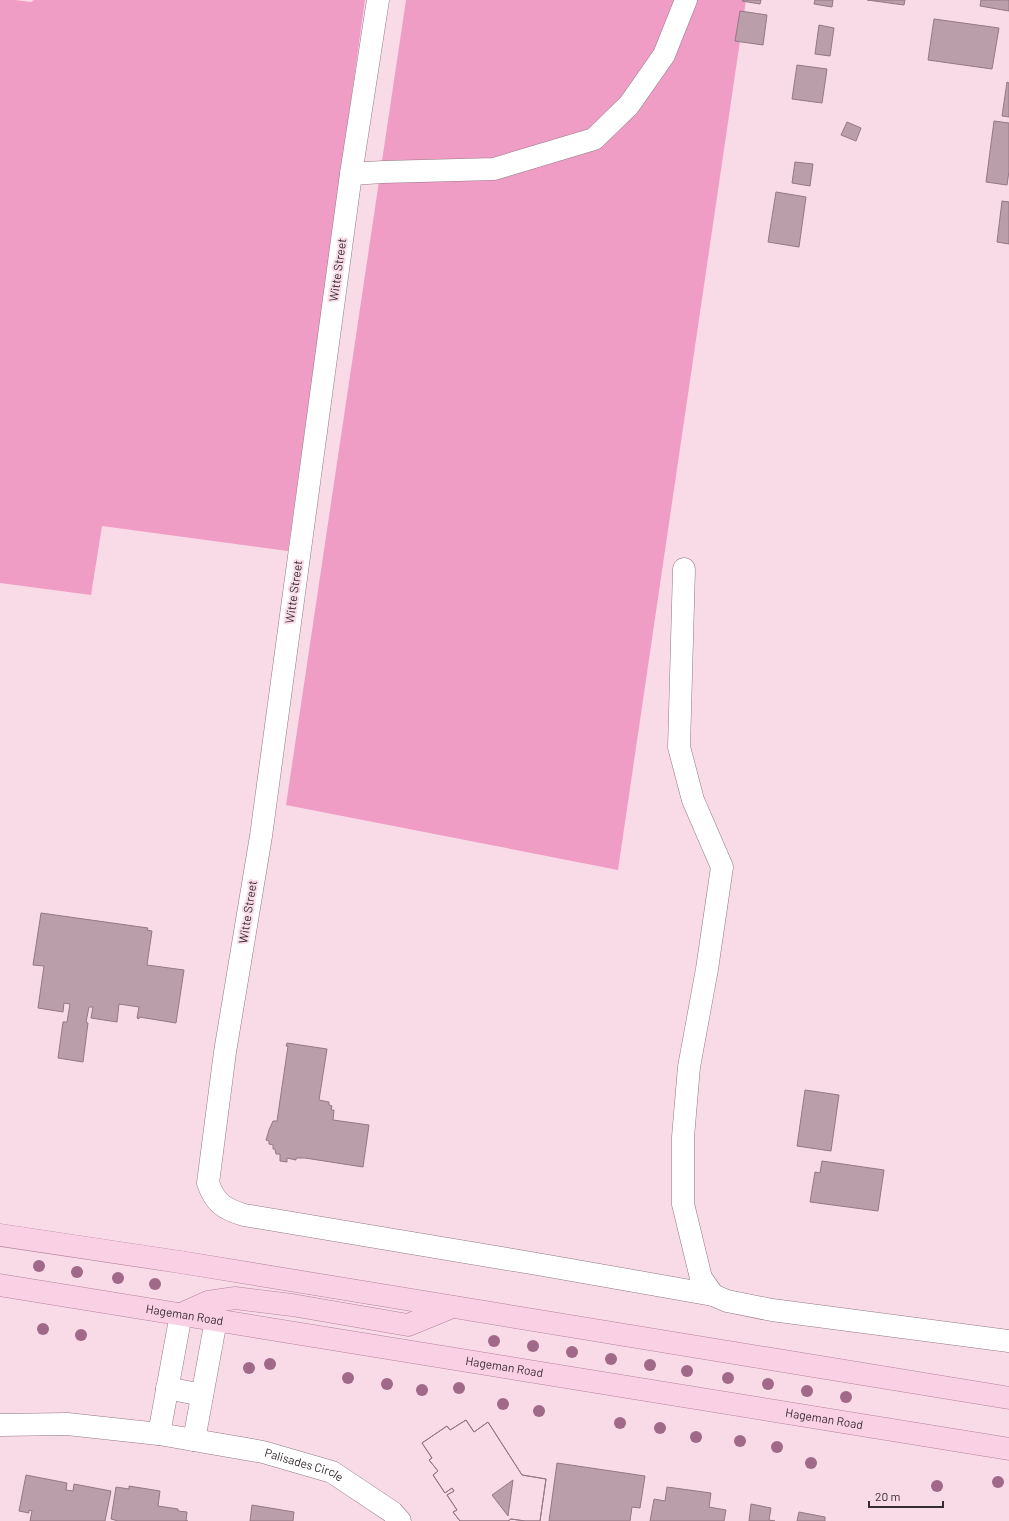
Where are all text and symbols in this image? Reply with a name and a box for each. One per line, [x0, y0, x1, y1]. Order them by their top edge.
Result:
street label: Witte Street [326, 237, 348, 302]
street label: Witte Street [282, 559, 304, 624]
street label: Witte Street [235, 879, 259, 944]
street label: Hageman Road [145, 1301, 225, 1327]
street label: Hageman Road [465, 1353, 544, 1379]
street label: Hageman Road [785, 1405, 864, 1431]
street label: Palisades Circle [263, 1445, 347, 1484]
scale bar [869, 1483, 943, 1509]
text: 20 m [875, 1489, 901, 1503]

